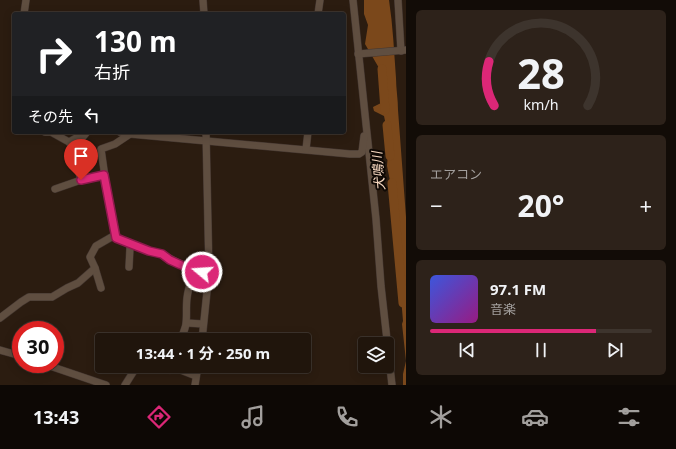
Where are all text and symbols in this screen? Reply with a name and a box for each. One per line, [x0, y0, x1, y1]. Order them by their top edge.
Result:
text: 130 m [94, 22, 177, 60]
icon: right [28, 28, 80, 80]
text: 28 [517, 44, 565, 100]
text: 右折 [94, 60, 130, 84]
text: km/h [523, 94, 559, 113]
icon: left [81, 104, 103, 126]
text: その先 [28, 106, 73, 126]
pin [64, 139, 98, 180]
icon: arrive [70, 145, 92, 167]
water label: 犬鳴川 [367, 149, 389, 191]
text: エアコン [430, 165, 482, 183]
text: 20° [517, 185, 565, 226]
text: − [430, 190, 443, 220]
text: + [639, 190, 652, 220]
position arrow [181, 251, 223, 293]
text: 97.1 FM [490, 279, 546, 299]
text: 音楽 [490, 300, 516, 318]
speed limit sign: 30 [12, 321, 64, 373]
map controls [358, 337, 394, 373]
button: layers [358, 337, 394, 373]
icon: previous [456, 339, 478, 361]
icon: pause [530, 339, 552, 361]
icon: next [604, 339, 626, 361]
text: 13:44 · 1 分 · 250 m [136, 343, 270, 363]
icon: directions [145, 403, 173, 431]
icon: music [239, 403, 267, 431]
icon: phone [333, 403, 361, 431]
icon: climate [427, 403, 455, 431]
icon: car [521, 403, 549, 431]
icon: filters [615, 403, 643, 431]
text: 13:43 [33, 405, 79, 429]

